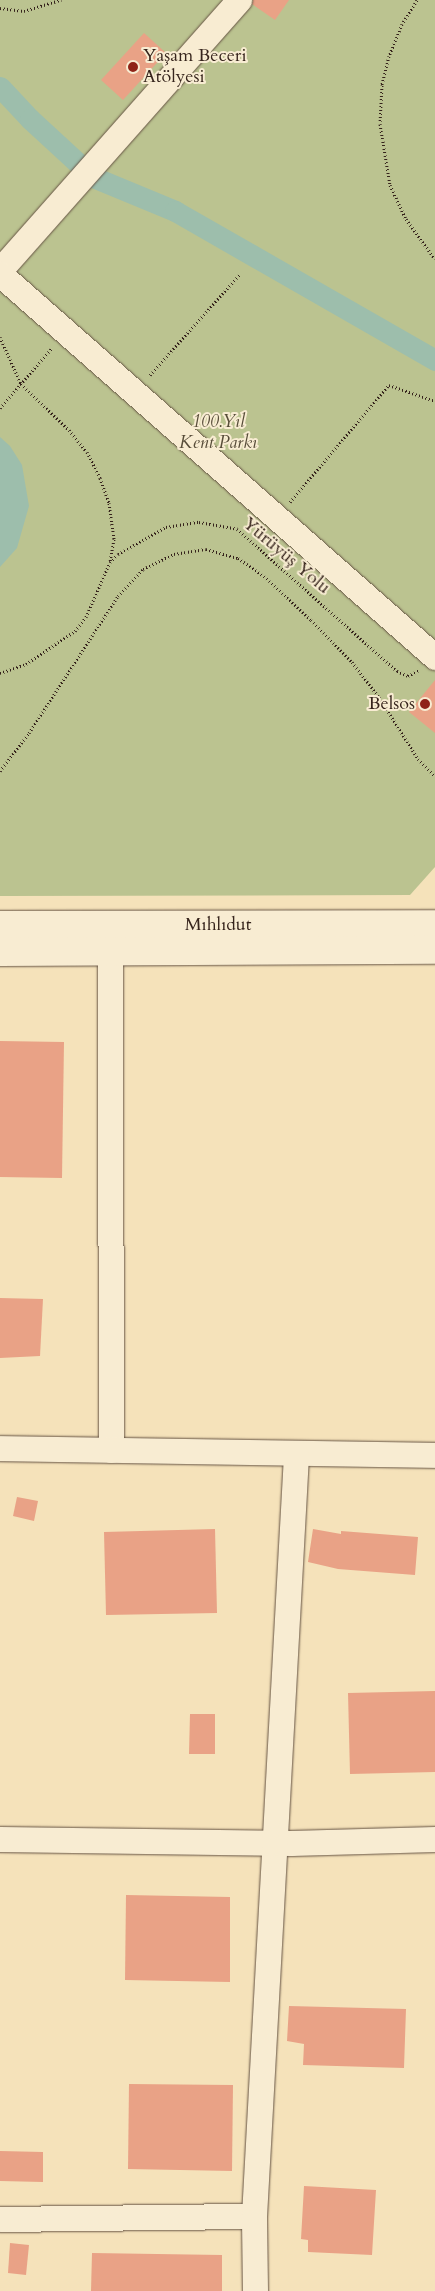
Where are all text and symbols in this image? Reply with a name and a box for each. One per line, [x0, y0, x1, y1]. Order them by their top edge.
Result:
place label: Yaşam Beceri Atölyesi [143, 46, 246, 88]
marker: Yaşam Beceri Atölyesi [127, 61, 139, 73]
park label: 100.Yıl Kent Parkı [179, 412, 257, 454]
street label: Yürüyüş Yolu [238, 513, 334, 599]
place label: Belsos [368, 693, 415, 715]
marker: Belsos [419, 698, 431, 710]
street label: Mıhlıdut [185, 914, 251, 936]

